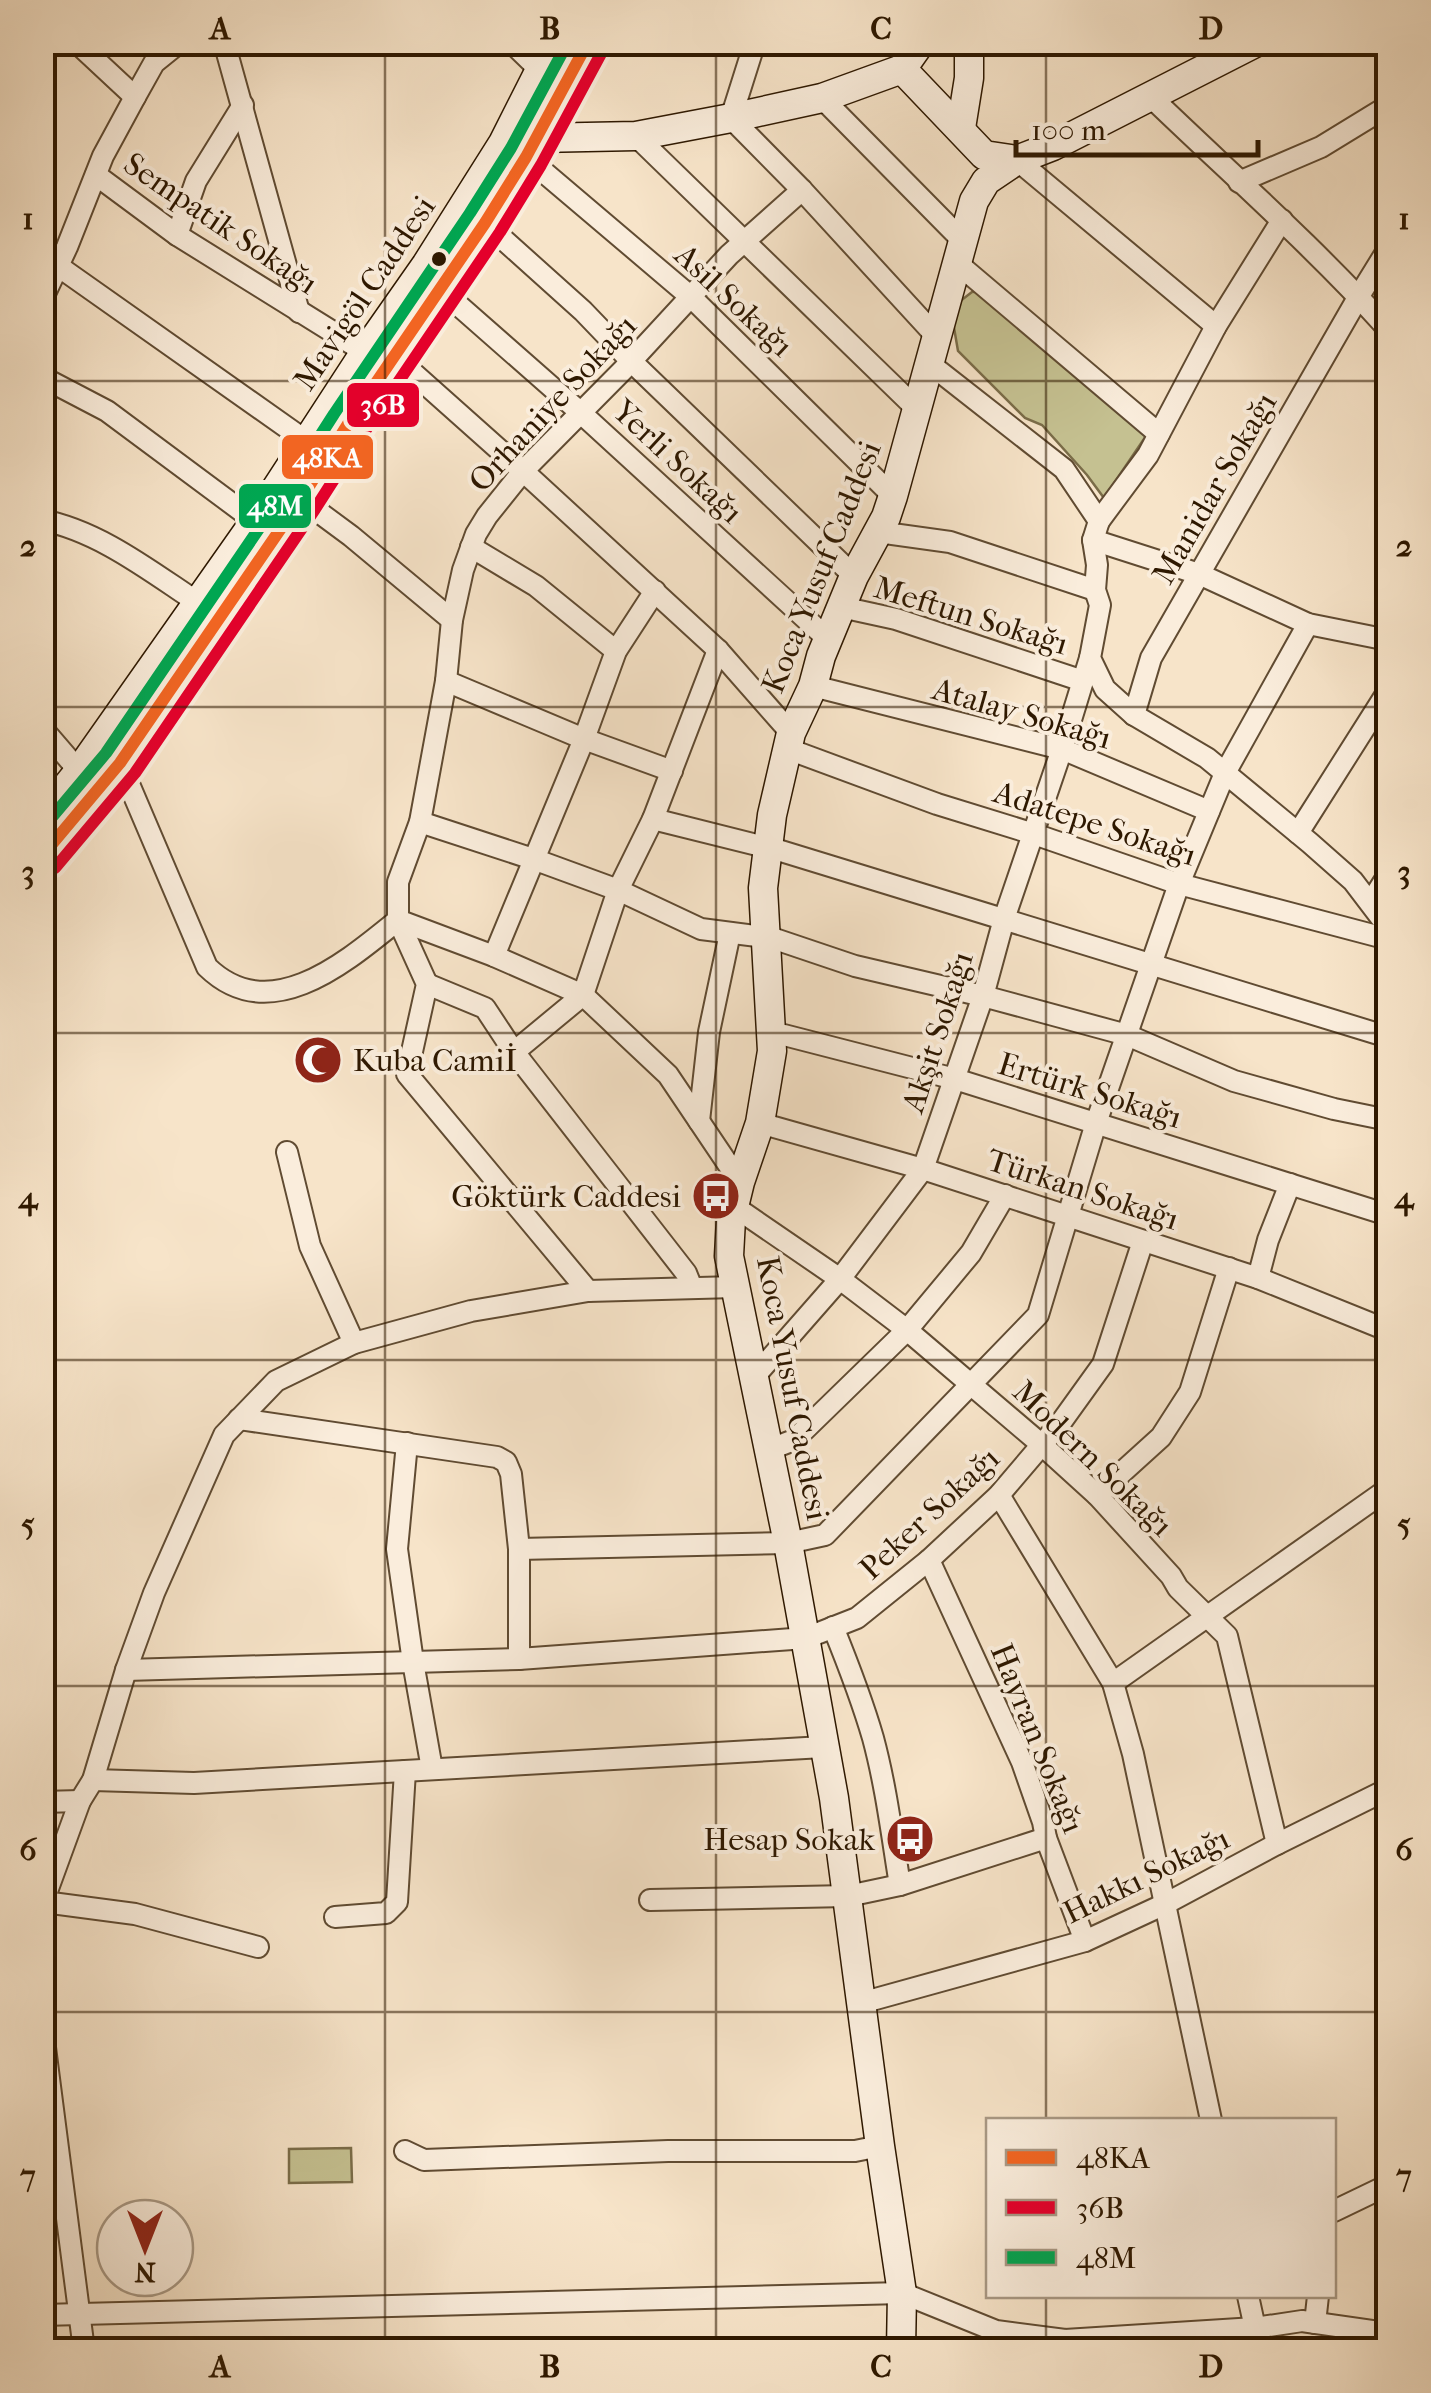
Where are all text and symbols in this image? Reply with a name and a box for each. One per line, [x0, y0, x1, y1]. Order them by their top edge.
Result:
text: A [208, 10, 232, 47]
text: B [540, 10, 560, 47]
text: C [870, 10, 892, 47]
text: D [1199, 10, 1223, 47]
scale bar [1016, 95, 1258, 157]
text: 100 m [1031, 113, 1106, 148]
street label: Sempatik Sokağı [117, 145, 325, 302]
street label: Mavigöl Caddesi [286, 189, 443, 397]
text: 1 [22, 200, 34, 237]
text: 1 [1398, 200, 1410, 237]
street label: Asil Sokağı [665, 235, 801, 365]
unlabelled marker [429, 249, 449, 269]
street label: Orhaniye Sokağı [461, 307, 644, 499]
line badge: 36B [345, 381, 421, 429]
street label: Manidar Sokağı [1145, 385, 1284, 591]
text: 36B [361, 388, 405, 421]
street label: Yerli Sokağı [604, 391, 750, 531]
line badge: 48KA [280, 433, 375, 481]
street label: Koca Yusuf Caddesi [754, 435, 889, 698]
text: 48KA [291, 441, 362, 475]
line badge: 48M [237, 482, 313, 530]
text: 48M [246, 489, 303, 523]
text: 2 [20, 527, 36, 564]
text: 2 [1396, 527, 1412, 564]
street label: Meftun Sokağı [870, 568, 1073, 663]
street label: Atalay Sokağı [926, 670, 1116, 757]
street label: Adatepe Sokağı [987, 773, 1201, 874]
text: 3 [21, 853, 35, 890]
text: 3 [1397, 853, 1411, 890]
street label: Akşit Sokağı [893, 947, 981, 1119]
mosque icon: Kuba Camiİ [292, 1034, 344, 1086]
place label: Kuba Camiİ [353, 1042, 517, 1079]
street label: Ertürk Sokağı [994, 1045, 1187, 1136]
street label: Türkan Sokağı [982, 1141, 1184, 1238]
bus stop icon: Göktürk Caddesi [690, 1170, 742, 1222]
place label: Göktürk Caddesi [451, 1178, 682, 1215]
text: 4 [18, 1179, 40, 1217]
text: 4 [1394, 1179, 1416, 1217]
street label: Koca Yusuf Caddesi [749, 1253, 836, 1524]
street label: Modern Sokağı [1005, 1373, 1181, 1544]
street label: Peker Sokağı [852, 1439, 1007, 1587]
text: 5 [21, 1505, 35, 1542]
text: 5 [1397, 1505, 1411, 1542]
street label: Hayran Sokağı [983, 1638, 1092, 1839]
bus stop icon: Hesap Sokak [884, 1813, 936, 1865]
street label: Hakkı Sokağı [1057, 1819, 1236, 1931]
place label: Hesap Sokak [703, 1821, 876, 1858]
text: 6 [19, 1831, 37, 1868]
text: 6 [1395, 1831, 1413, 1868]
legend [986, 2118, 1336, 2298]
text: 48KA [1076, 2141, 1151, 2176]
text: 7 [19, 2157, 36, 2194]
text: 7 [1395, 2157, 1412, 2194]
text: 36B [1076, 2191, 1124, 2226]
north arrow [95, 2198, 195, 2298]
text: 48M [1076, 2241, 1136, 2276]
text: N [134, 2256, 156, 2289]
text: A [208, 2348, 232, 2385]
text: B [540, 2348, 560, 2385]
text: C [870, 2348, 892, 2385]
text: D [1199, 2348, 1223, 2385]

